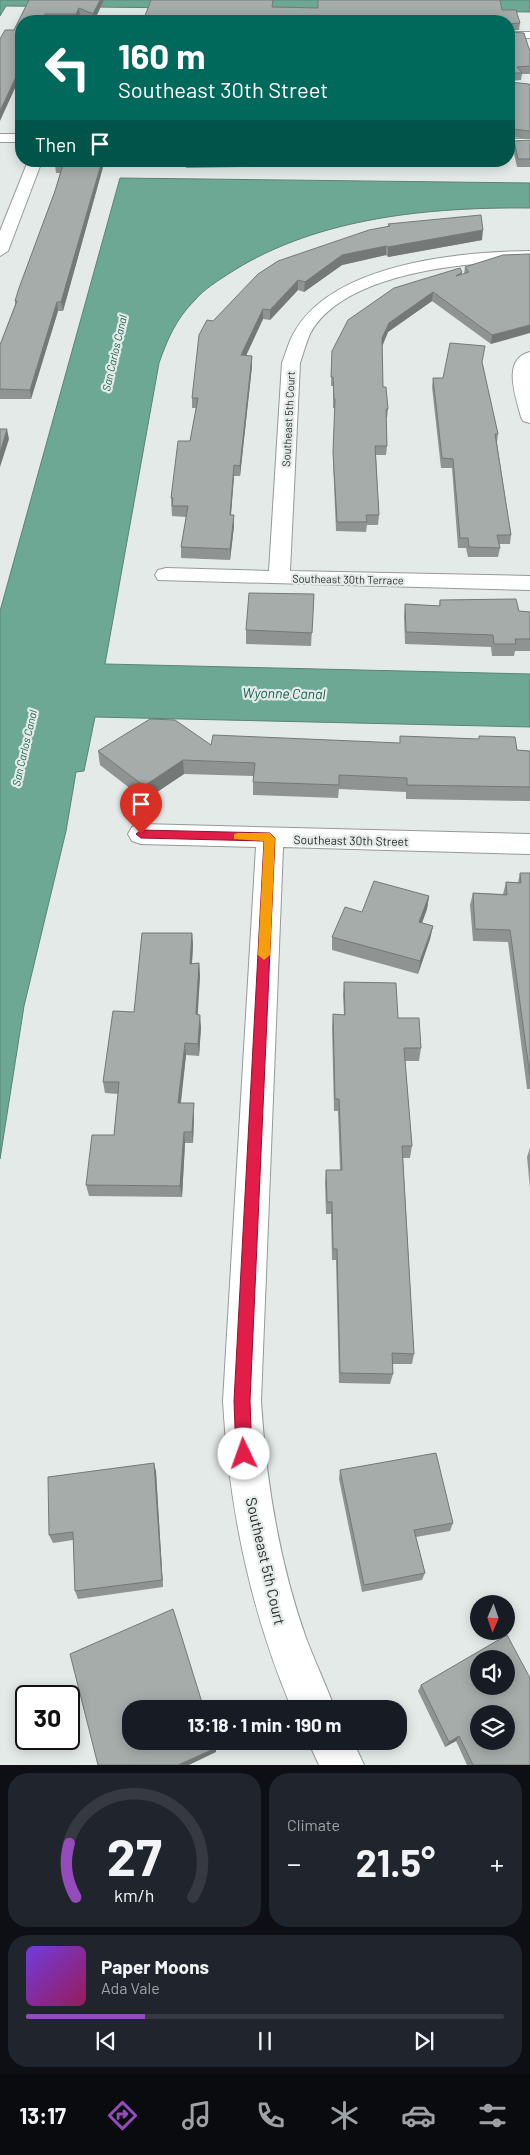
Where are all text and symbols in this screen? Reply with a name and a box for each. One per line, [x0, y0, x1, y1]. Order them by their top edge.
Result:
text: 160 m [118, 34, 205, 76]
icon: left [35, 35, 100, 100]
text: Southeast 30th Street [118, 76, 328, 102]
icon: arrive [86, 130, 114, 158]
text: Then [35, 133, 76, 156]
water label: San Carlos Canal [99, 313, 129, 392]
street label: Southeast 5th Court [279, 371, 297, 467]
street label: Southeast 30th Terrace [292, 572, 404, 586]
water label: Wyonne Canal [242, 684, 326, 702]
water label: San Carlos Canal [9, 708, 39, 787]
pin [120, 783, 162, 834]
icon: arrive [127, 790, 155, 818]
street label: Southeast 30th Street [294, 832, 408, 848]
position arrow [217, 1427, 269, 1479]
street label: Southeast 5th Court [243, 1495, 289, 1627]
north arrow [470, 1595, 515, 1640]
map controls [470, 1595, 515, 1750]
button: sound [470, 1650, 515, 1695]
speed limit sign: 30 [15, 1685, 80, 1750]
button: layers [470, 1705, 515, 1750]
text: 13:18 · 1 min · 190 m [188, 1713, 341, 1736]
text: Climate [287, 1815, 340, 1834]
text: 27 [107, 1824, 162, 1886]
text: 21.5° [356, 1839, 435, 1885]
text: − [287, 1846, 301, 1880]
text: + [490, 1846, 504, 1880]
text: km/h [114, 1884, 155, 1906]
text: Paper Moons [101, 1955, 209, 1978]
text: Ada Vale [101, 1978, 160, 1997]
icon: previous [92, 2027, 120, 2055]
icon: pause [251, 2027, 279, 2055]
icon: next [410, 2027, 438, 2055]
icon: directions [105, 2098, 140, 2133]
icon: music [179, 2098, 214, 2133]
icon: phone [253, 2098, 288, 2133]
icon: climate [327, 2098, 362, 2133]
icon: car [401, 2098, 436, 2133]
icon: filters [475, 2098, 510, 2133]
text: 13:17 [20, 2102, 66, 2128]

